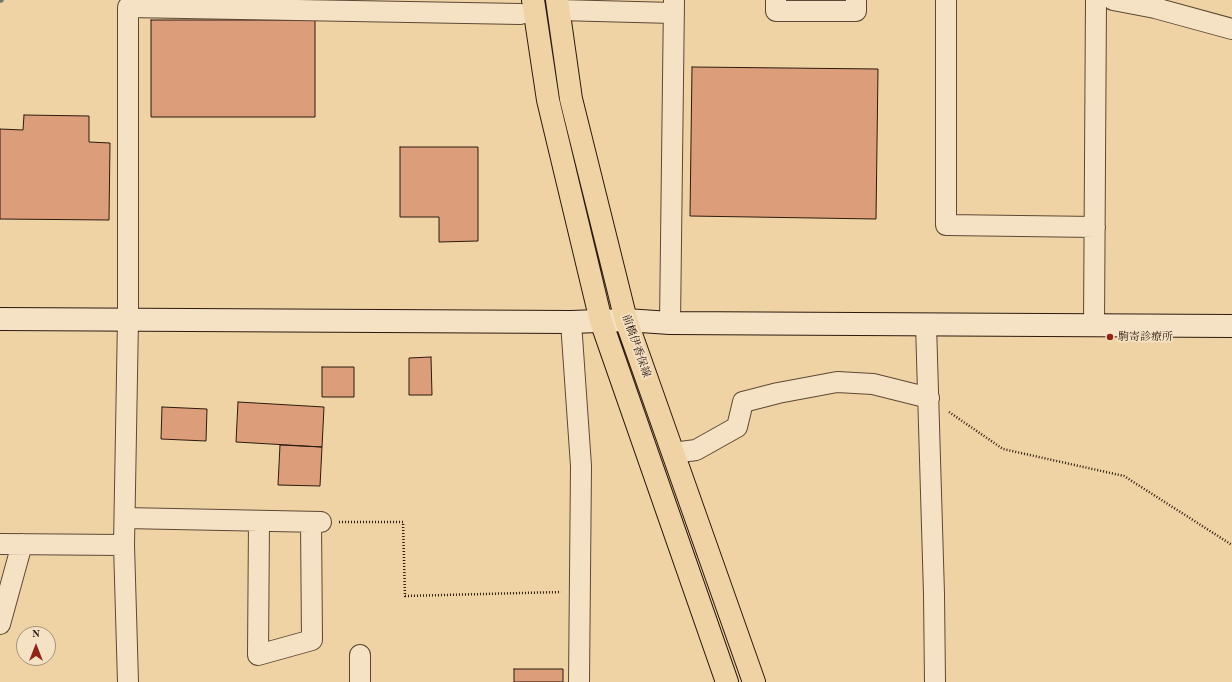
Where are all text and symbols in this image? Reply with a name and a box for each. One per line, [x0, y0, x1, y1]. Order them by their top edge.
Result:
street label: 前橋伊香保線 [619, 313, 653, 379]
place label: 駒寄診療所 [1118, 330, 1173, 344]
marker: 駒寄診療所 [1105, 332, 1115, 342]
north arrow [16, 626, 56, 666]
text: N [32, 629, 40, 640]

